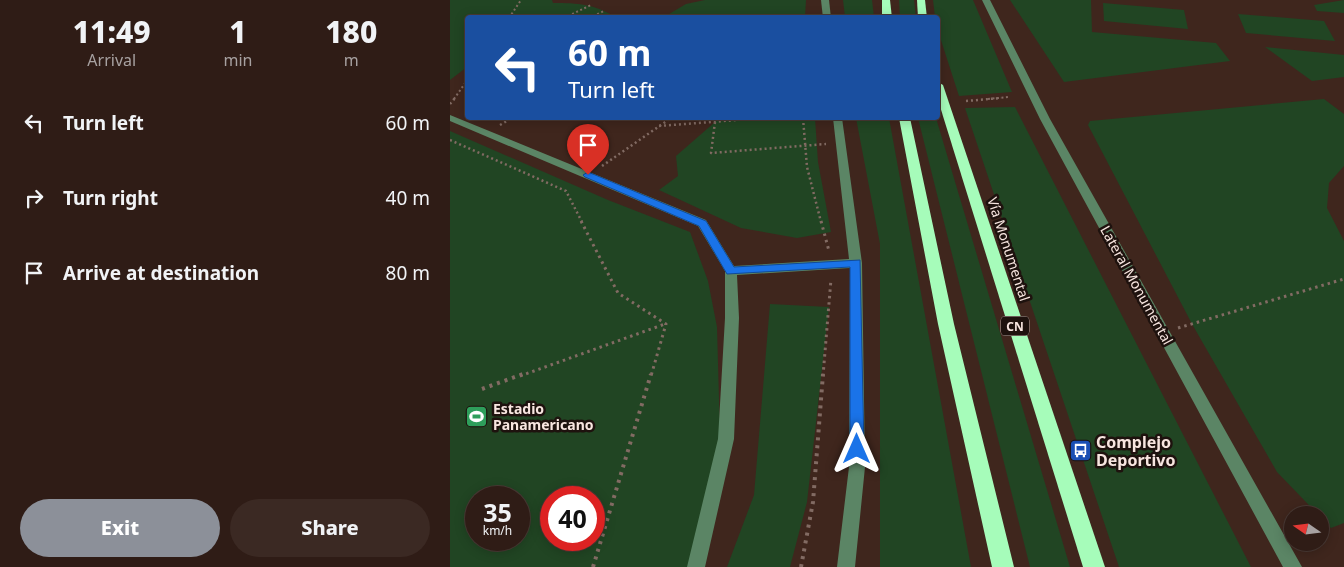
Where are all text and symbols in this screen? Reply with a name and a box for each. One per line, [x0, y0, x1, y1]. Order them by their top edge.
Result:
text: 11:49 [73, 11, 151, 52]
text: 1 [229, 11, 247, 52]
text: 180 [325, 11, 377, 52]
text: 60 m [568, 29, 651, 76]
icon: left [485, 35, 550, 100]
text: Arrival [87, 49, 136, 71]
text: min [223, 49, 252, 71]
text: m [344, 49, 359, 71]
text: Turn left [568, 74, 655, 104]
icon: left [20, 109, 48, 137]
text: Turn left [63, 110, 144, 136]
text: 60 m [386, 110, 430, 136]
pin [567, 124, 609, 175]
icon: arrive [574, 131, 602, 159]
icon: right [20, 184, 48, 212]
text: Turn right [63, 185, 158, 211]
text: 40 m [386, 185, 430, 211]
street label: Vía Monumental [983, 195, 1035, 303]
street label: Lateral Monumental [1096, 222, 1178, 348]
icon: arrive [20, 259, 48, 287]
text: Arrive at destination [63, 260, 259, 286]
text: 80 m [386, 260, 430, 286]
road number: CN [1001, 316, 1029, 336]
place label: Estadio Panamericano [493, 399, 594, 434]
sports icon: Estadio Panamericano [465, 404, 489, 428]
position arrow [830, 422, 882, 474]
place label: Complejo Deportivo [1096, 431, 1175, 471]
bus stop icon: Complejo Deportivo [1068, 439, 1092, 463]
speed limit sign: 40 [540, 486, 605, 551]
text: 35 [483, 495, 512, 529]
button: Exit [20, 499, 220, 557]
button: Share [230, 499, 430, 557]
north arrow [1284, 506, 1329, 551]
map controls [1284, 506, 1329, 551]
text: km/h [483, 522, 512, 539]

